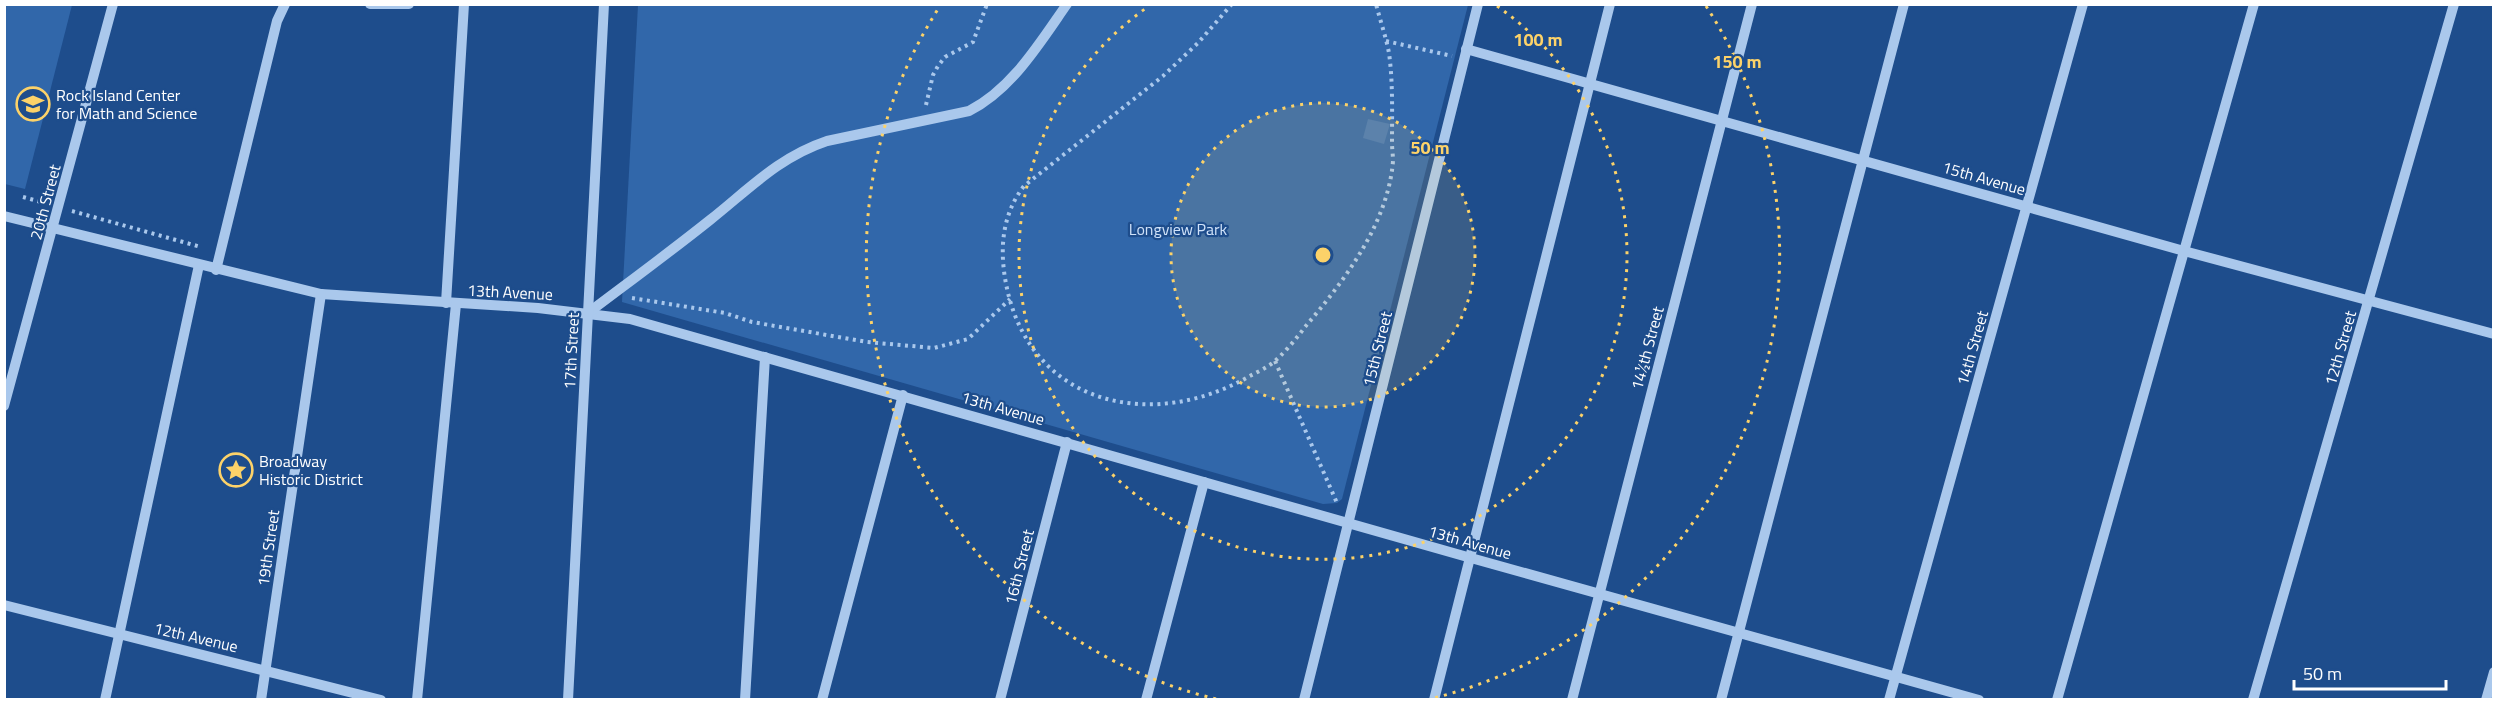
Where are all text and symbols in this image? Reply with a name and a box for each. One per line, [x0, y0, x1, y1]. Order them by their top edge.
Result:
text: 100 m [1513, 26, 1563, 53]
text: 150 m [1712, 48, 1762, 75]
place label: Rock Island Center for Math and Science [56, 83, 197, 125]
school or university icon: Rock Island Center for Math and Science [15, 86, 51, 122]
text: 50 m [1410, 134, 1450, 161]
street label: 15th Avenue [1940, 155, 2028, 201]
street label: 20th Street [23, 161, 67, 242]
park label: Longview Park [1129, 217, 1228, 241]
centre of rings [1313, 245, 1333, 265]
street label: 13th Avenue [467, 278, 553, 306]
street label: 14½th Street [1624, 303, 1670, 392]
street label: 14th Street [1950, 307, 1994, 388]
street label: 12th Street [2318, 307, 2362, 388]
street label: 15th Street [1356, 308, 1398, 389]
street label: 17th Street [557, 312, 585, 390]
street label: 13th Avenue [959, 385, 1047, 431]
place label: Broadway Historic District [259, 449, 363, 491]
place icon: Broadway Historic District [218, 452, 254, 488]
street label: 19th Street [251, 508, 285, 588]
street label: 13th Avenue [1426, 519, 1514, 565]
street label: 16th Street [998, 526, 1040, 607]
street label: 12th Avenue [152, 616, 240, 658]
scale bar [2294, 653, 2446, 691]
text: 50 m [2303, 660, 2342, 687]

